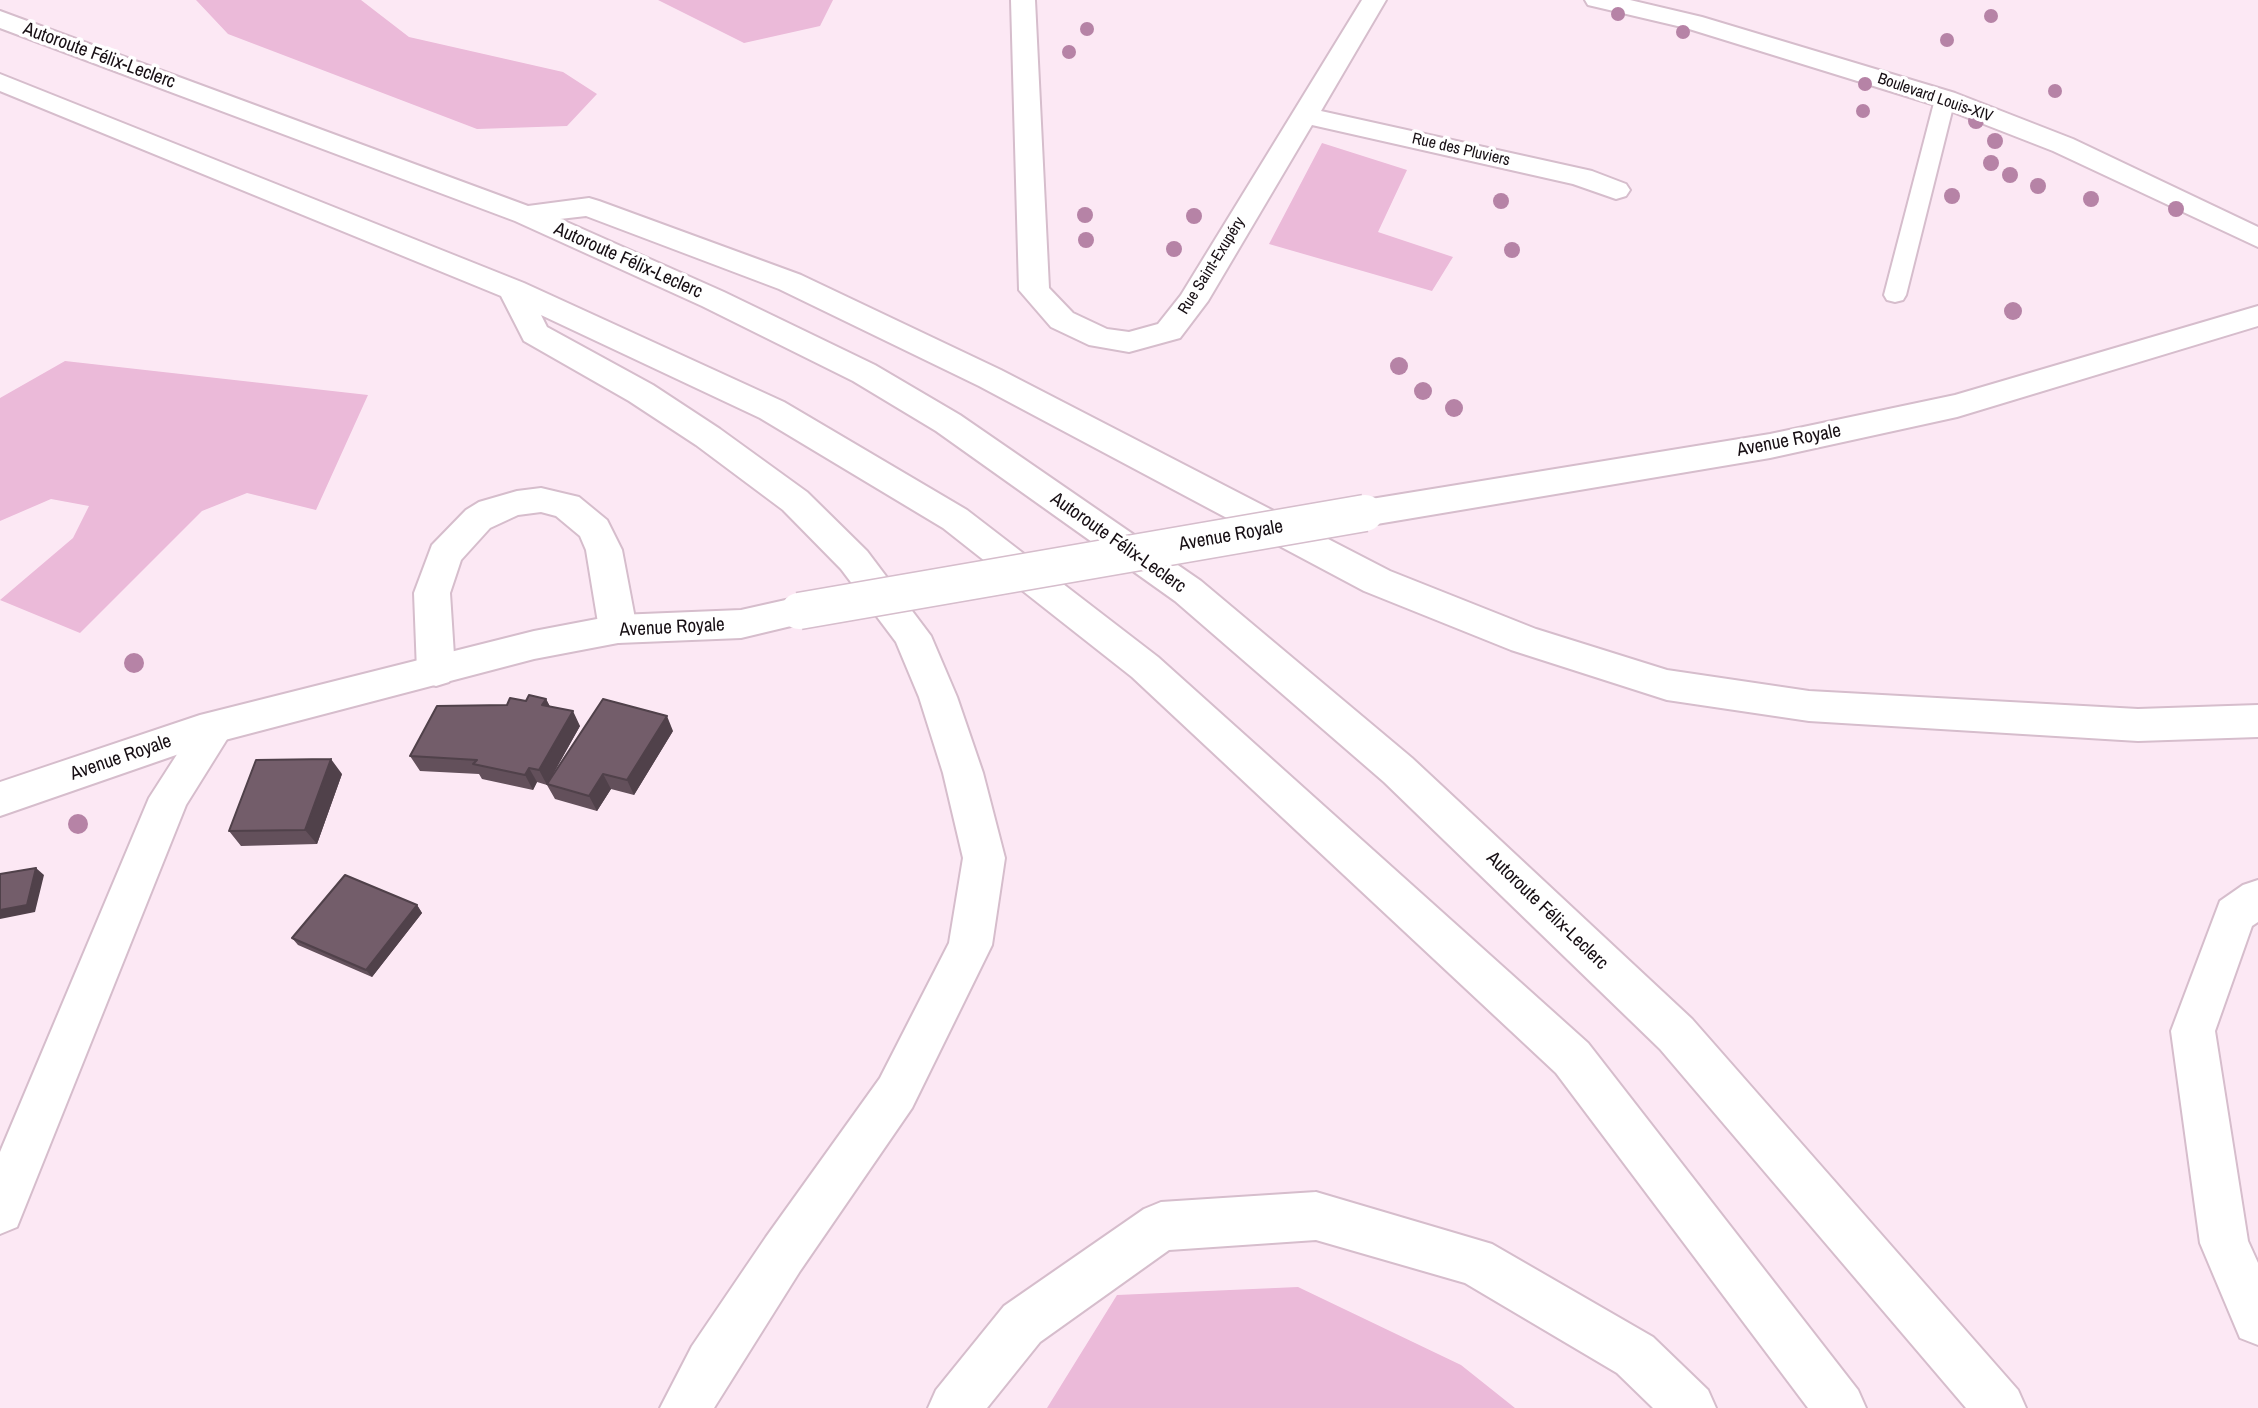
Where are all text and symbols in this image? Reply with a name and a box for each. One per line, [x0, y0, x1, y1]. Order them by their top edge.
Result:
street label: Autoroute Félix-Leclerc [20, 18, 178, 94]
street label: Boulevard Louis-XIV [1875, 69, 1995, 127]
street label: Rue des Pluviers [1410, 129, 1512, 171]
street label: Rue Saint-Exupéry [1174, 214, 1250, 318]
street label: Autoroute Félix-Leclerc [550, 218, 706, 304]
street label: Avenue Royale [1735, 420, 1843, 462]
street label: Autoroute Félix-Leclerc [1046, 488, 1190, 598]
street label: Avenue Royale [1177, 516, 1285, 556]
street label: Avenue Royale [619, 614, 725, 642]
street label: Avenue Royale [67, 730, 175, 786]
street label: Autoroute Félix-Leclerc [1481, 847, 1613, 975]

